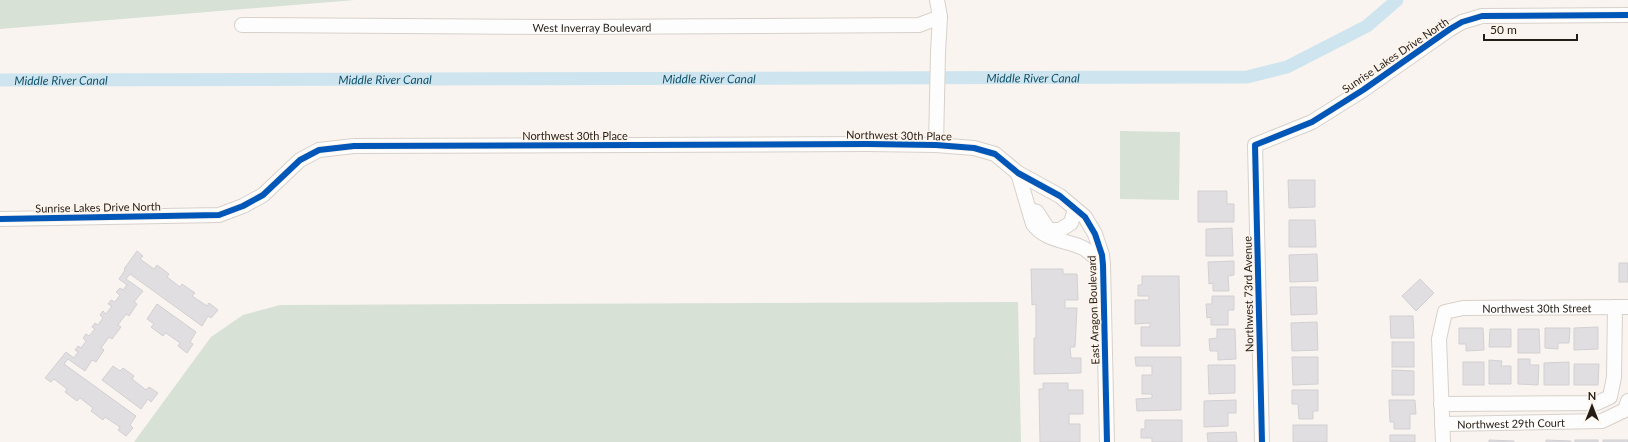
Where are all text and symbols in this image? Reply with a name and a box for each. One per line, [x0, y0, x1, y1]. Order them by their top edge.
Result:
street label: Sunrise Lakes Drive North [1339, 15, 1451, 95]
scale bar [1484, 16, 1577, 42]
street label: West Inverray Boulevard [533, 20, 651, 34]
text: 50 m [1490, 22, 1517, 37]
water label: Middle River Canal [986, 70, 1080, 85]
water label: Middle River Canal [338, 71, 432, 87]
water label: Middle River Canal [662, 71, 756, 86]
water label: Middle River Canal [14, 72, 108, 87]
street label: Northwest 30th Place [846, 128, 952, 142]
street label: Northwest 30th Place [522, 129, 628, 142]
street label: Sunrise Lakes Drive North [35, 199, 161, 215]
street label: Northwest 73rd Avenue [1240, 236, 1256, 352]
street label: East Aragon Boulevard [1085, 255, 1101, 365]
street label: Northwest 30th Street [1482, 301, 1592, 314]
north arrow [1572, 386, 1612, 426]
text: N [1588, 389, 1596, 402]
street label: Northwest 29th Court [1457, 415, 1565, 430]

